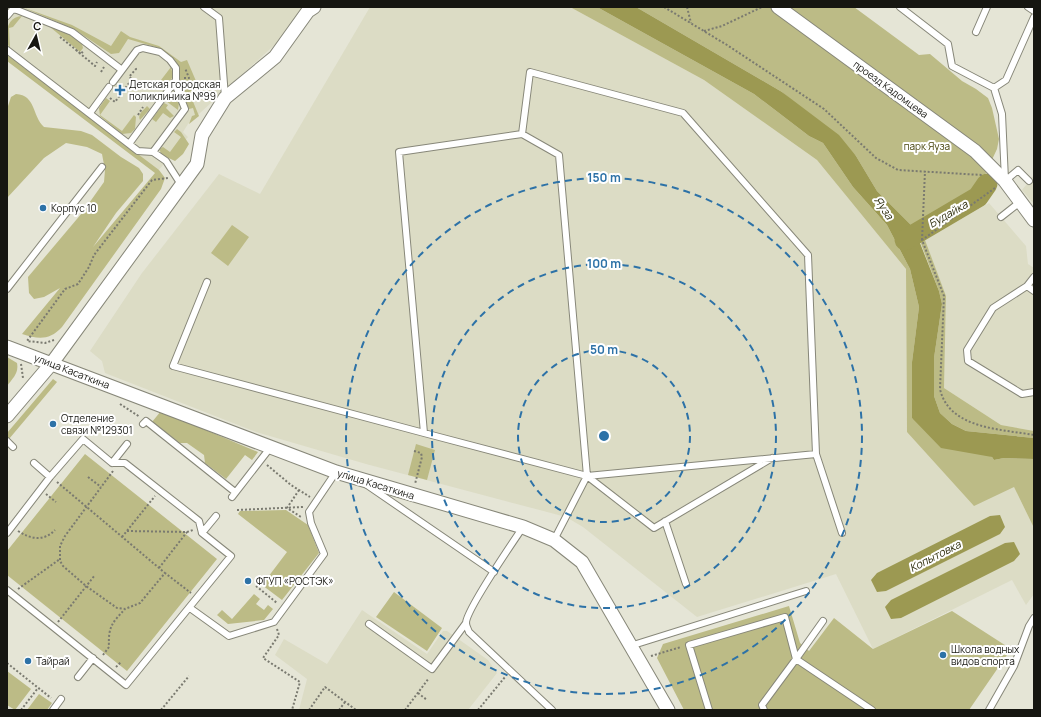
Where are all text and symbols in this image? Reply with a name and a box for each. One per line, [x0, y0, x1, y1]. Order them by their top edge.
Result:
north arrow [16, 16, 56, 56]
text: С [32, 18, 43, 34]
street label: проезд Кадомцева [851, 57, 931, 121]
place label: Детская городская поликлиника №99 [129, 77, 221, 103]
marker: Детская городская поликлиника №99 [114, 84, 126, 96]
park label: парк Яуза [904, 139, 950, 153]
text: 150 m [587, 169, 621, 186]
water label: Яуза [871, 193, 898, 223]
water label: Будайка [925, 196, 971, 231]
place label: Корпус 10 [51, 201, 97, 215]
marker: Корпус 10 [38, 203, 48, 213]
text: 100 m [587, 255, 621, 272]
text: 50 m [590, 341, 618, 358]
street label: улица Касаткина [32, 350, 112, 392]
place label: Отделение связи №129301 [61, 411, 133, 437]
marker: Отделение связи №129301 [48, 419, 58, 429]
centre of rings [597, 429, 611, 443]
street label: улица Касаткина [336, 466, 416, 502]
water label: Копытовка [907, 536, 964, 575]
place label: ФГУП «РОСТЭК» [256, 574, 334, 588]
marker: ФГУП «РОСТЭК» [243, 576, 253, 586]
place label: Школа водных видов спорта [951, 642, 1020, 668]
marker: Школа водных видов спорта [938, 650, 948, 660]
place label: Тайрай [36, 654, 70, 668]
marker: Тайрай [23, 656, 33, 666]

